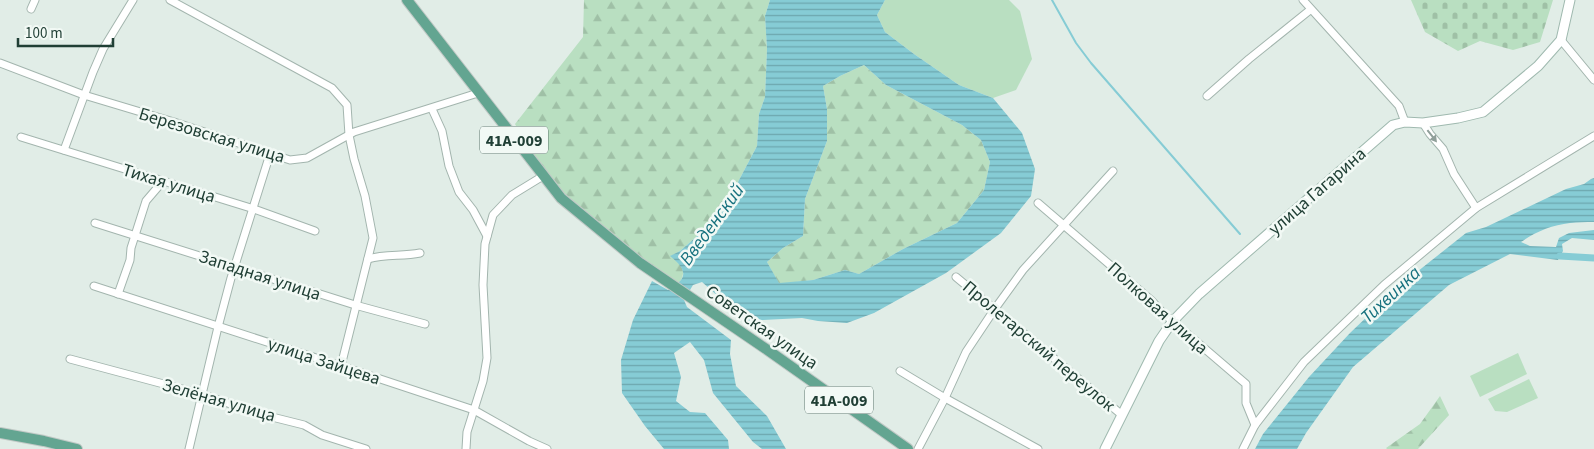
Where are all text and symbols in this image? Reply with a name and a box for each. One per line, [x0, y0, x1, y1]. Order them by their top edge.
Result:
scale bar [18, 15, 112, 47]
text: 100 m [25, 23, 63, 44]
street label: Березовская улица [136, 101, 288, 170]
road number: 41А-009 [480, 126, 548, 154]
one-way arrow [1427, 130, 1438, 143]
street label: улица Гагарина [1263, 142, 1372, 241]
street label: Тихая улица [119, 157, 218, 209]
water label: Введенский [673, 178, 751, 271]
street label: Западная улица [196, 244, 324, 307]
street label: Полковая улица [1102, 256, 1213, 360]
water label: Тихвинка [1355, 260, 1427, 330]
street label: Пролетарский переулок [957, 275, 1120, 418]
street label: Советская улица [700, 279, 823, 376]
street label: улица Зайцева [264, 331, 383, 391]
street label: Зелёная улица [159, 372, 278, 429]
road number: 41А-009 [805, 386, 873, 414]

